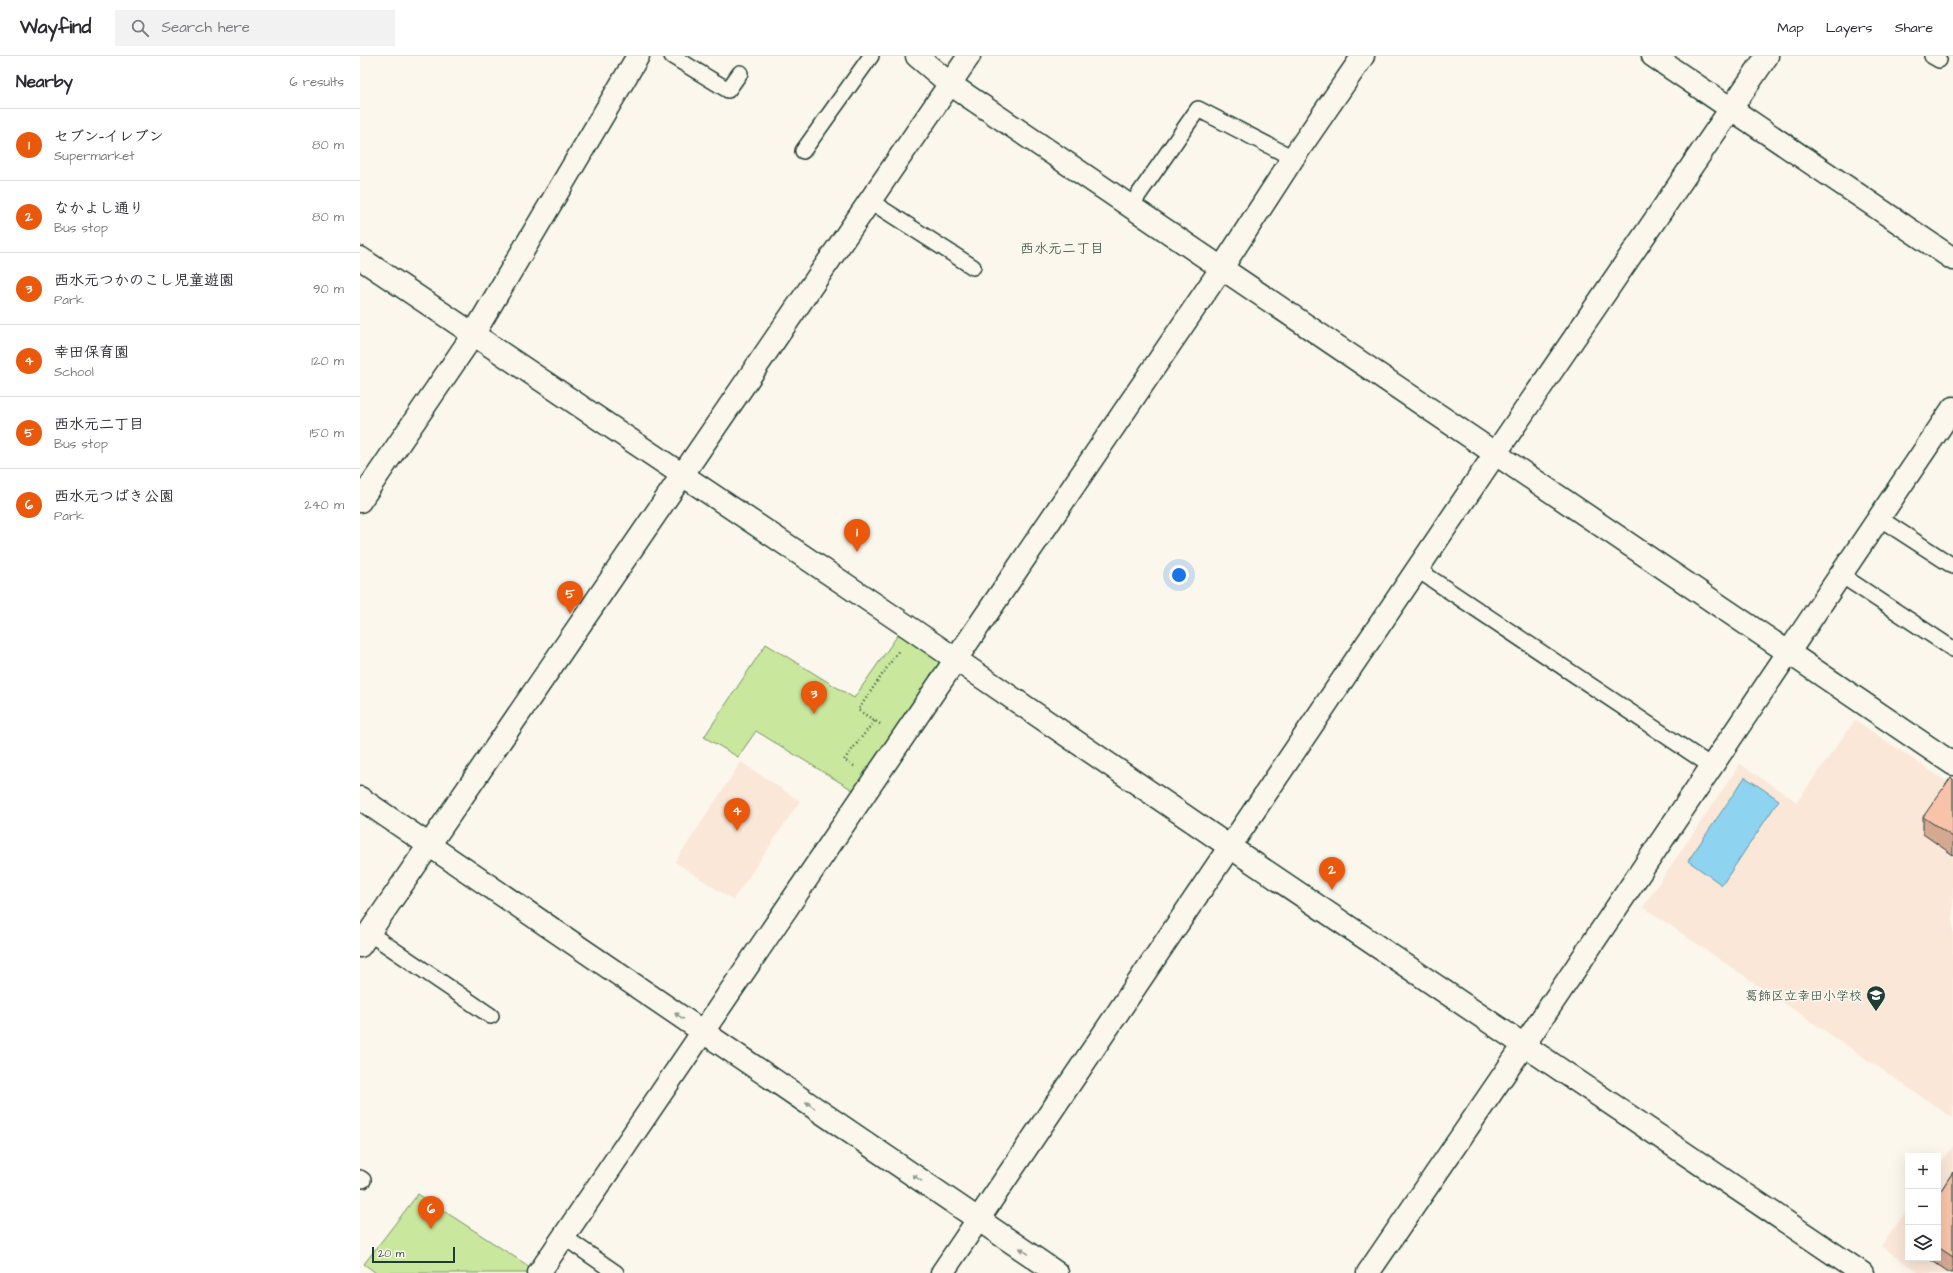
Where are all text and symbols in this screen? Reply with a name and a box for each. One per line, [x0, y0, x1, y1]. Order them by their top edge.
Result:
search box [115, 10, 395, 46]
text: Wayfind [20, 14, 91, 41]
icon: search [129, 17, 151, 39]
text: Search here [161, 17, 250, 38]
text: Map [1777, 18, 1804, 38]
text: Layers [1826, 18, 1873, 38]
text: Share [1895, 18, 1933, 38]
text: Nearby [16, 70, 73, 94]
text: 6 results [289, 73, 344, 91]
text: セブン-イレブン [54, 126, 164, 147]
text: 1 [28, 136, 30, 154]
text: 80 m [312, 136, 344, 154]
text: Supermarket [54, 147, 135, 165]
text: なかよし通り [54, 198, 144, 219]
text: 2 [25, 208, 33, 226]
text: 80 m [312, 208, 344, 226]
text: Bus stop [54, 219, 108, 237]
district label: 西水元二丁目 [1020, 239, 1104, 259]
text: 西水元つかのこし児童遊園 [54, 270, 234, 291]
text: 3 [26, 280, 32, 298]
text: 90 m [313, 280, 344, 298]
text: Park [54, 291, 84, 309]
text: 幸田保育園 [54, 342, 129, 363]
text: 4 [25, 352, 33, 370]
text: 120 m [311, 352, 344, 370]
text: School [54, 363, 94, 381]
text: 西水元二丁目 [54, 414, 144, 435]
text: 5 [24, 424, 34, 442]
text: 150 m [310, 424, 344, 442]
text: Bus stop [54, 435, 108, 453]
text: 西水元つばき公園 [54, 486, 174, 507]
text: 6 [25, 496, 33, 514]
text: 240 m [304, 496, 344, 514]
text: Park [54, 507, 84, 525]
pin: 1 [844, 519, 870, 552]
your location [1169, 565, 1189, 585]
pin: 5 [557, 581, 583, 614]
pin: 3 [801, 681, 827, 714]
pin: 4 [724, 798, 750, 831]
pin: 2 [1319, 857, 1345, 890]
school or university icon: 葛飾区立幸田小学校 [1865, 984, 1887, 1012]
place label: 葛飾区立幸田小学校 [1745, 987, 1862, 1005]
one-way arrow [673, 1012, 685, 1019]
one-way arrow [804, 1101, 815, 1109]
map controls [1905, 1153, 1941, 1261]
button: + [1905, 1153, 1941, 1189]
one-way arrow [912, 1174, 922, 1182]
button: − [1905, 1189, 1941, 1225]
pin: 6 [418, 1196, 444, 1229]
button: layers [1905, 1225, 1941, 1261]
scale bar [372, 1245, 455, 1264]
text: 20 m [378, 1246, 404, 1261]
one-way arrow [1019, 1247, 1030, 1255]

